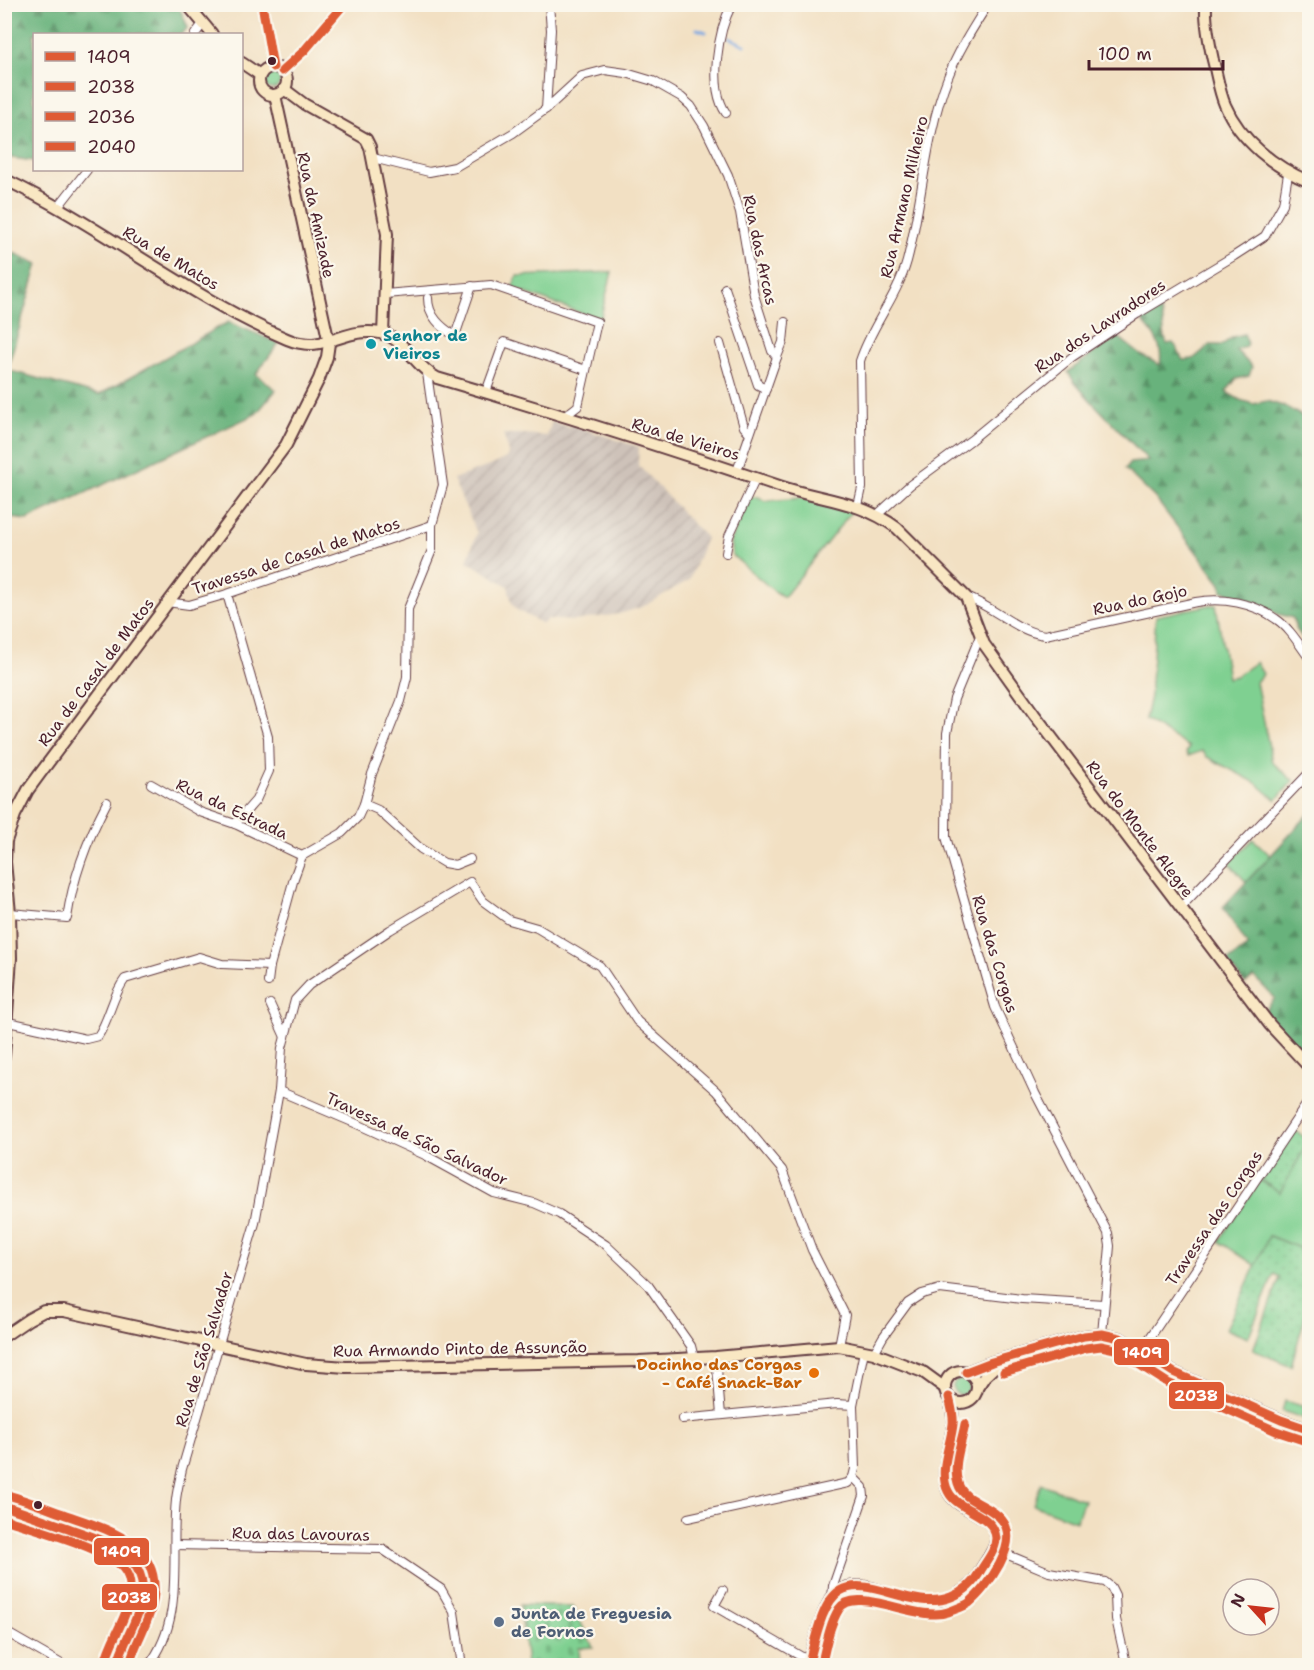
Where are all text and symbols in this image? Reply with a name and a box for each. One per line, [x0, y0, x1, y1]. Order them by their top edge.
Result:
legend [33, 33, 243, 171]
scale bar [1089, 33, 1222, 71]
text: 100 m [1098, 42, 1152, 66]
text: 1409 [87, 45, 131, 69]
unlabelled marker [266, 55, 278, 67]
text: 2038 [87, 75, 135, 99]
text: 2036 [87, 105, 135, 129]
street label: Rua Armano Milheiro [875, 114, 933, 280]
text: 2040 [87, 135, 136, 159]
street label: Rua da Amizade [292, 150, 340, 280]
street label: Rua das Arcas [738, 193, 782, 307]
street label: Rua de Matos [119, 221, 223, 295]
street label: Rua dos Lavradores [1030, 274, 1170, 378]
place label: Senhor de Vieiros [383, 325, 468, 364]
marker: Senhor de Vieiros [364, 337, 378, 351]
street label: Rua de Vieiros [629, 413, 743, 465]
street label: Travessa de Casal de Matos [189, 512, 403, 600]
street label: Rua do Gojo [1091, 580, 1189, 620]
street label: Rua de Casal de Matos [33, 594, 159, 750]
street label: Rua do Monte Alegre [1082, 756, 1198, 902]
street label: Rua da Estrada [173, 774, 291, 844]
street label: Rua das Corgas [967, 893, 1023, 1016]
street label: Travessa de São Salvador [323, 1088, 511, 1190]
street label: Travessa das Corgas [1161, 1146, 1267, 1290]
street label: Rua de São Salvador [170, 1269, 238, 1429]
street label: Rua Armando Pinto de Assunção [333, 1336, 587, 1362]
line badge: 1409 [1113, 1338, 1170, 1366]
text: 1409 [1122, 1342, 1162, 1363]
place label: Docinho das Corgas - Café Snack-Bar [636, 1354, 802, 1393]
marker: Docinho das Corgas - Café Snack-Bar [807, 1366, 821, 1380]
line badge: 2038 [1168, 1381, 1225, 1410]
text: 2038 [1174, 1385, 1218, 1406]
unlabelled marker [32, 1499, 44, 1511]
street label: Rua das Lavouras [232, 1522, 370, 1546]
line badge: 1409 [93, 1537, 150, 1566]
text: 1409 [101, 1541, 141, 1562]
north arrow [1221, 1577, 1281, 1637]
line badge: 2038 [101, 1583, 158, 1611]
text: 2038 [107, 1587, 151, 1608]
text: N [1226, 1590, 1250, 1611]
place label: Junta de Freguesia de Fornos [511, 1603, 672, 1642]
marker: Junta de Freguesia de Fornos [492, 1615, 506, 1629]

